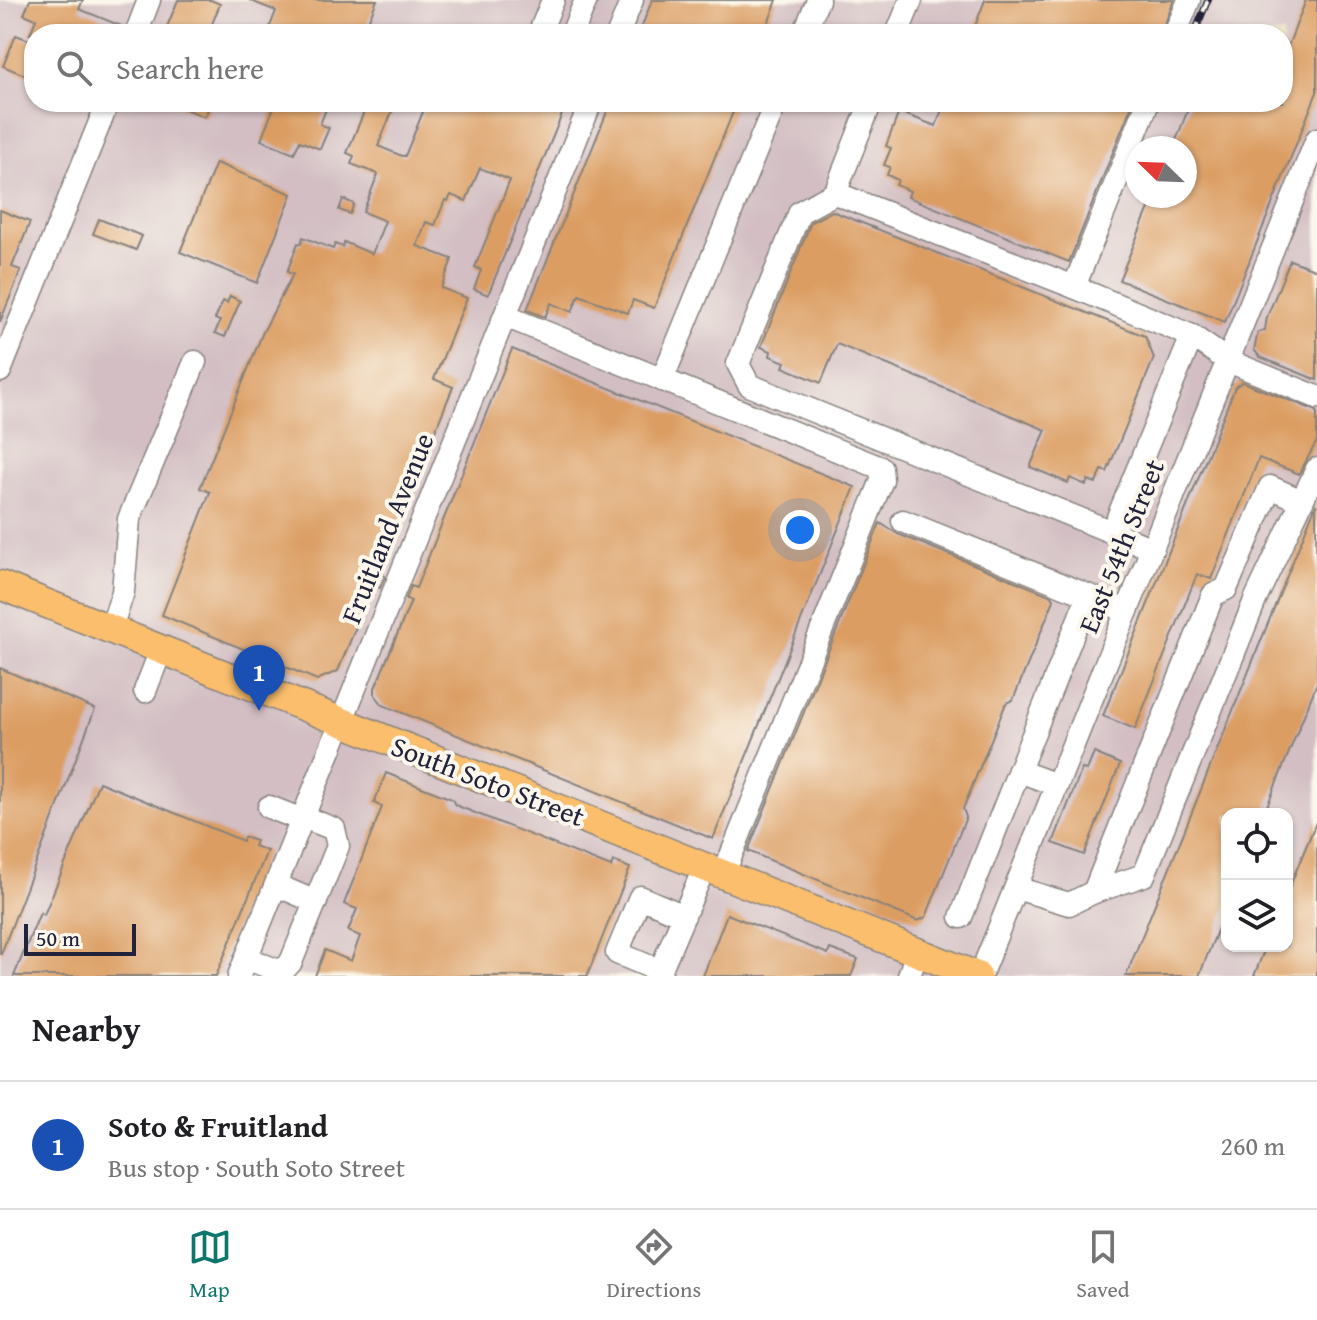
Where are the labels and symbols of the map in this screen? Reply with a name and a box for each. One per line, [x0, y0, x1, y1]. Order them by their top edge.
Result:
north arrow [1125, 136, 1197, 208]
street label: Fruitland Avenue [330, 426, 443, 629]
street label: East 54th Street [1067, 453, 1174, 639]
your location [780, 510, 820, 550]
pin: 1 [233, 645, 285, 711]
street label: South Soto Street [386, 725, 591, 836]
scale bar [24, 920, 136, 956]

